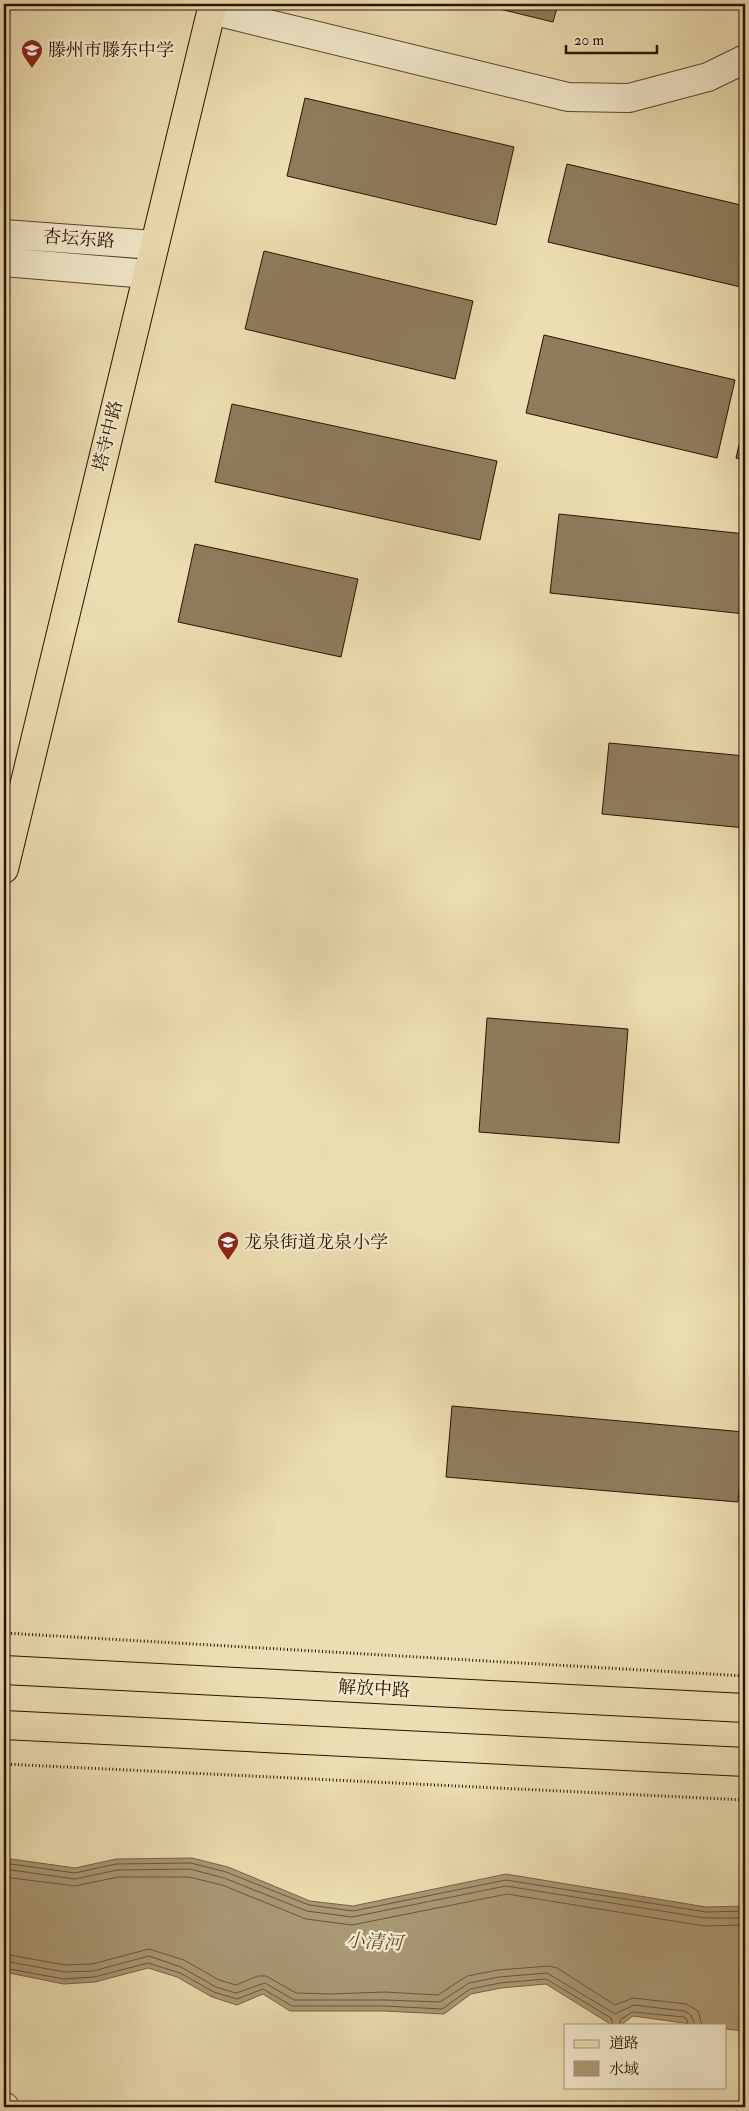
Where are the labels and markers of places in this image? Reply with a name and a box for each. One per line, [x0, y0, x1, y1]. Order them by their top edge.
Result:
school or university icon: 滕州市滕东中学 [20, 38, 44, 69]
place label: 滕州市滕东中学 [48, 39, 174, 62]
school or university icon: 龙泉街道龙泉小学 [216, 1230, 240, 1261]
place label: 龙泉街道龙泉小学 [244, 1231, 388, 1254]

